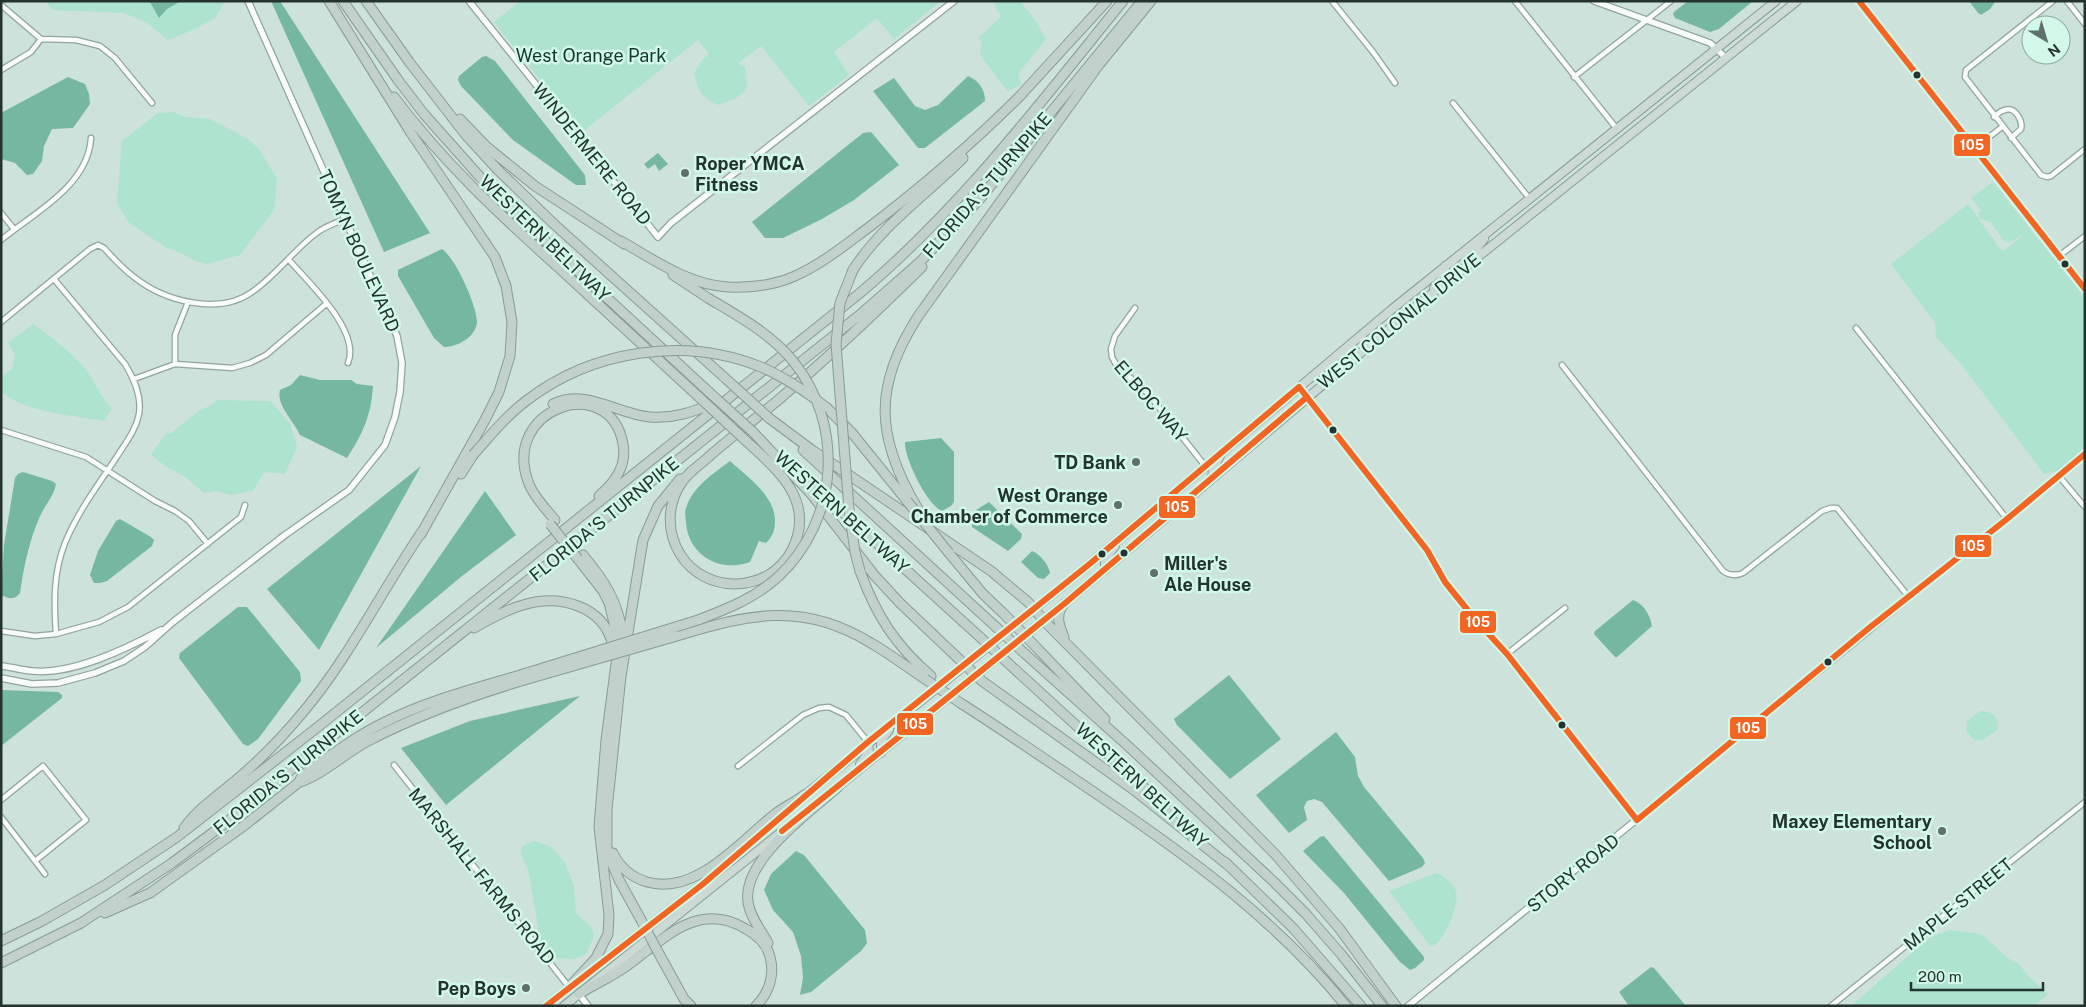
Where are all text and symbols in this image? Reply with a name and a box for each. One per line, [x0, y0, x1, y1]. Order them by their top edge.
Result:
north arrow [2021, 15, 2071, 65]
text: N [2045, 41, 2063, 60]
park label: West Orange Park [516, 45, 666, 66]
unlabelled marker [1912, 70, 1922, 80]
street label: WINDERMERE ROAD [528, 79, 656, 229]
street label: FLORIDA'S TURNPIKE [918, 108, 1056, 262]
line badge: 105 [1953, 133, 1991, 157]
text: 105 [1960, 137, 1984, 153]
place label: Roper YMCA Fitness [695, 153, 804, 195]
street label: TOMYN BOULEVARD [314, 167, 404, 335]
marker: Roper YMCA Fitness [679, 167, 691, 179]
street label: WESTERN BELTWAY [475, 170, 615, 306]
street label: WEST COLONIAL DRIVE [1313, 249, 1485, 393]
unlabelled marker [2060, 259, 2070, 269]
street label: ELBOC WAY [1110, 356, 1192, 446]
unlabelled marker [1328, 425, 1338, 435]
street label: WESTERN BELTWAY [771, 446, 913, 578]
street label: FLORIDA'S TURNPIKE [525, 452, 683, 586]
place label: TD Bank [1054, 452, 1127, 473]
marker: TD Bank [1130, 456, 1142, 468]
place label: West Orange Chamber of Commerce [911, 485, 1108, 527]
line badge: 105 [1158, 495, 1196, 519]
marker: West Orange Chamber of Commerce [1112, 499, 1124, 511]
text: 105 [1165, 499, 1189, 515]
line badge: 105 [1954, 534, 1992, 558]
text: 105 [1961, 538, 1985, 554]
unlabelled marker [1119, 548, 1129, 558]
unlabelled marker [1097, 549, 1107, 559]
place label: Miller's Ale House [1164, 553, 1251, 595]
marker: Miller's Ale House [1148, 567, 1160, 579]
line badge: 105 [1459, 610, 1497, 634]
text: 105 [1466, 614, 1490, 630]
unlabelled marker [1823, 657, 1833, 667]
street label: FLORIDA'S TURNPIKE [209, 705, 367, 839]
line badge: 105 [896, 712, 934, 736]
text: 105 [903, 716, 927, 732]
line badge: 105 [1729, 716, 1767, 740]
street label: WESTERN BELTWAY [1071, 718, 1213, 852]
unlabelled marker [1557, 720, 1567, 730]
text: 105 [1736, 720, 1760, 736]
street label: MARSHALL FARMS ROAD [404, 784, 560, 968]
place label: Maxey Elementary School [1772, 811, 1932, 853]
marker: Maxey Elementary School [1936, 825, 1948, 837]
street label: STORY ROAD [1523, 829, 1623, 917]
street label: MAPLE STREET [1899, 853, 2017, 954]
scale bar [1911, 960, 2044, 992]
text: 200 m [1918, 968, 1962, 985]
place label: Pep Boys [437, 978, 516, 999]
marker: Pep Boys [520, 982, 532, 994]

